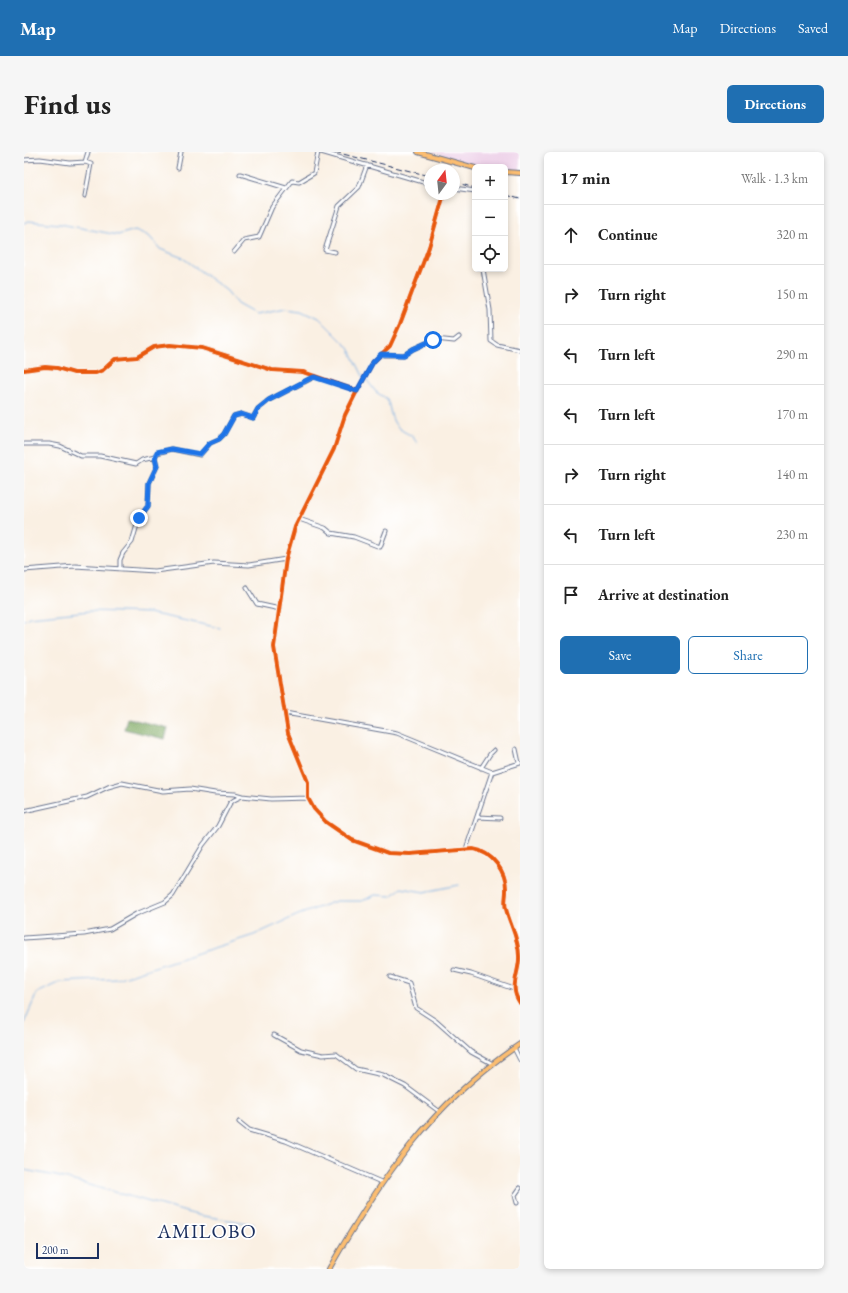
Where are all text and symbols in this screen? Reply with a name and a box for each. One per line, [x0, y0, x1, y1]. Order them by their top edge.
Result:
text: Map [20, 16, 56, 41]
text: Map [672, 19, 698, 37]
text: Directions [720, 19, 776, 37]
text: Saved [798, 19, 828, 37]
button: Directions [727, 85, 824, 123]
text: Find us [24, 86, 111, 122]
north arrow [424, 164, 460, 200]
map controls [472, 164, 508, 272]
button: + [472, 164, 508, 200]
text: 17 min [560, 167, 610, 189]
text: Walk · 1.3 km [741, 170, 808, 187]
button: − [472, 200, 508, 236]
icon: ahead [560, 224, 582, 246]
text: Continue [598, 225, 658, 244]
text: 320 m [777, 226, 808, 243]
button: locate [472, 236, 508, 272]
icon: right [560, 284, 582, 306]
text: Turn right [598, 285, 666, 304]
text: 150 m [777, 286, 808, 303]
route start [424, 331, 442, 349]
icon: left [560, 344, 582, 366]
text: Turn left [598, 345, 655, 364]
text: 290 m [777, 346, 808, 363]
icon: left [560, 404, 582, 426]
text: Turn left [598, 405, 655, 424]
text: 170 m [777, 406, 808, 423]
icon: right [560, 464, 582, 486]
text: Turn right [598, 465, 666, 484]
text: 140 m [777, 466, 808, 483]
route end [130, 509, 148, 527]
icon: left [560, 524, 582, 546]
text: Turn left [598, 525, 655, 544]
text: 230 m [777, 526, 808, 543]
icon: arrive [560, 584, 582, 606]
text: Arrive at destination [598, 585, 729, 604]
button: Save [560, 636, 680, 674]
button: Share [688, 636, 808, 674]
district label: AMILOBO [156, 1218, 257, 1244]
scale bar [36, 1241, 99, 1260]
text: 200 m [42, 1243, 69, 1257]

